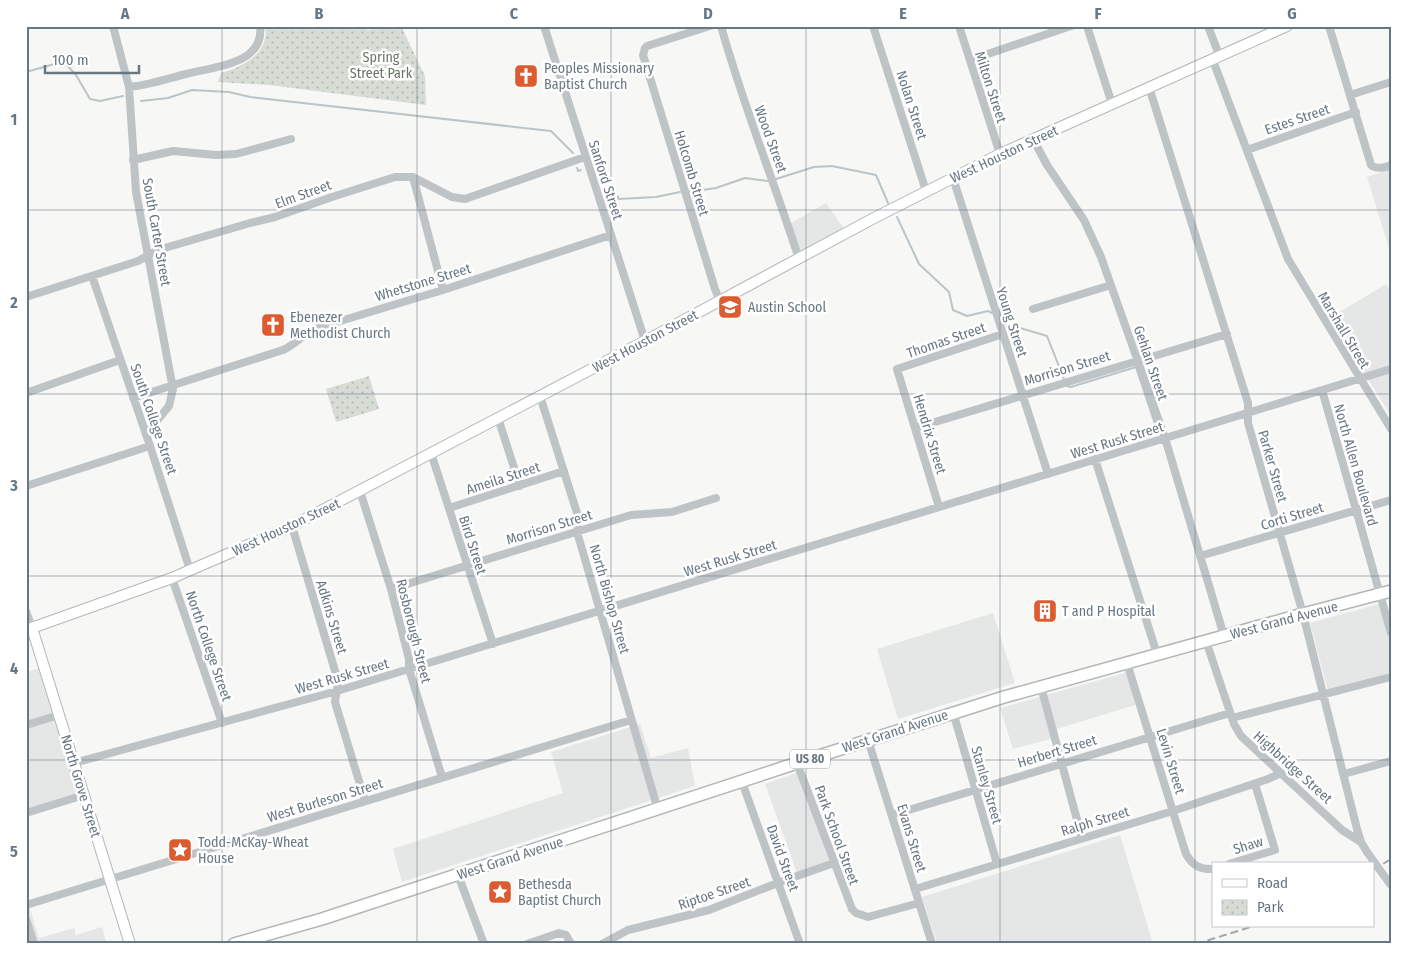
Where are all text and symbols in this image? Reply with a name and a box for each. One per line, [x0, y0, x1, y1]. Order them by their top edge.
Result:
text: A [120, 4, 130, 23]
text: B [315, 4, 324, 23]
text: C [510, 4, 519, 23]
text: D [703, 4, 713, 23]
text: E [899, 4, 907, 23]
text: F [1094, 4, 1102, 23]
text: G [1287, 4, 1297, 23]
scale bar [45, 42, 139, 74]
park label: Spring Street Park [350, 49, 413, 82]
street label: Milton Street [971, 49, 1010, 125]
text: 100 m [52, 51, 89, 69]
place label: Peoples Missionary Baptist Church [544, 60, 655, 93]
church icon: Peoples Missionary Baptist Church [513, 63, 539, 89]
street label: Nolan Street [892, 69, 931, 142]
street label: Estes Street [1263, 100, 1332, 138]
street label: Wood Street [751, 103, 791, 176]
text: 1 [11, 110, 17, 129]
street label: West Houston Street [948, 122, 1061, 187]
street label: Holcomb Street [670, 128, 713, 218]
street label: Sanford Street [585, 138, 626, 222]
street label: Elm Street [273, 176, 334, 212]
street label: South Carter Street [139, 177, 174, 288]
street label: Whetstone Street [373, 260, 473, 305]
street label: Young Street [992, 285, 1031, 360]
street label: Marshall Street [1314, 289, 1373, 372]
text: 2 [9, 293, 18, 312]
school or university icon: Austin School [717, 294, 743, 320]
place label: Austin School [748, 299, 826, 316]
street label: West Houston Street [590, 306, 701, 376]
place label: Ebenezer Methodist Church [290, 309, 391, 342]
church icon: Ebenezer Methodist Church [260, 312, 286, 338]
street label: Thomas Street [904, 319, 988, 362]
street label: Gehlan Street [1130, 324, 1171, 403]
street label: Morrison Street [1022, 347, 1113, 390]
street label: South College Street [127, 361, 181, 477]
street label: Hendrix Street [909, 392, 950, 477]
street label: North Allen Boulevard [1330, 402, 1381, 528]
street label: West Rusk Street [1069, 418, 1166, 463]
street label: Parker Street [1254, 428, 1291, 505]
street label: Ameila Street [464, 458, 543, 498]
text: 3 [9, 476, 18, 495]
street label: West Houston Street [230, 495, 343, 560]
street label: Corti Street [1259, 499, 1326, 534]
street label: Morrison Street [504, 506, 595, 549]
street label: Bird Street [455, 514, 490, 577]
street label: West Rusk Street [682, 536, 779, 581]
street label: North Bishop Street [586, 542, 633, 656]
street label: Rosborough Street [392, 577, 435, 685]
street label: Adkins Street [312, 578, 351, 656]
street label: North College Street [182, 589, 235, 704]
building icon: T and P Hospital [1032, 598, 1058, 624]
street label: West Grand Avenue [1228, 598, 1340, 643]
place label: T and P Hospital [1062, 603, 1155, 620]
street label: West Rusk Street [294, 655, 391, 698]
text: 4 [10, 659, 18, 678]
street label: West Grand Avenue [840, 706, 950, 757]
street label: Levin Street [1153, 726, 1189, 796]
street label: Highbridge Street [1250, 727, 1336, 808]
street label: Herbert Street [1016, 731, 1099, 772]
street label: North Grove Street [57, 733, 104, 840]
street label: Stanley Street [967, 744, 1006, 826]
road number: US 80 [790, 750, 830, 769]
street label: West Burleson Street [265, 775, 385, 826]
street label: Park School Street [811, 783, 863, 888]
street label: Evans Street [893, 802, 930, 875]
street label: Ralph Street [1059, 803, 1132, 840]
street label: David Street [763, 823, 803, 894]
street label: West Grand Avenue [455, 833, 565, 884]
street label: Shaw [1231, 833, 1265, 858]
place label: Todd-McKay-Wheat House [198, 834, 309, 867]
place icon: Todd-McKay-Wheat House [167, 837, 193, 863]
text: 5 [10, 842, 18, 861]
legend [1212, 862, 1374, 928]
street label: Riptoe Street [676, 873, 753, 914]
text: Road [1257, 874, 1288, 892]
place label: Bethesda Baptist Church [518, 876, 601, 909]
place icon: Bethesda Baptist Church [487, 879, 513, 905]
text: Park [1257, 898, 1284, 916]

